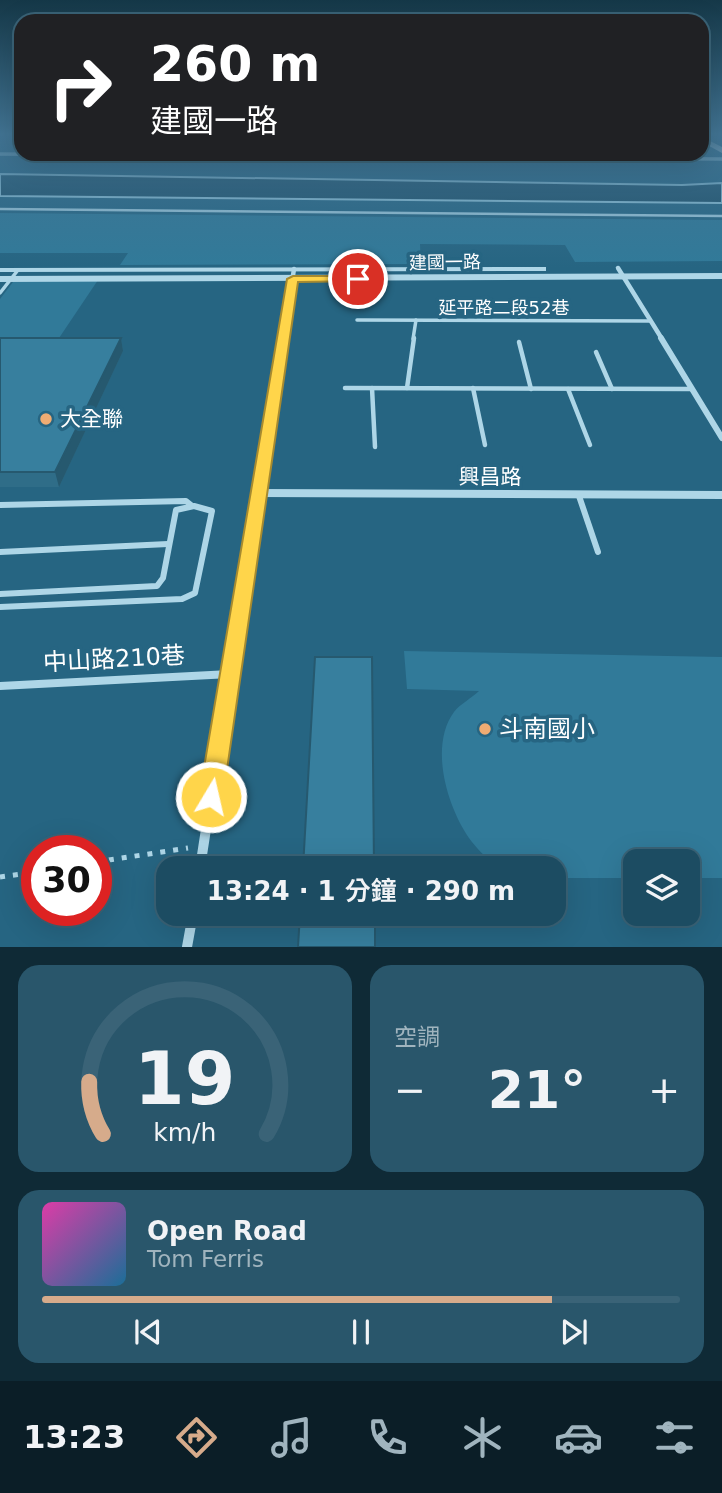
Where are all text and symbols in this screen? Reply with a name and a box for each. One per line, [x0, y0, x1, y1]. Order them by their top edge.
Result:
text: 260 m [150, 36, 320, 93]
icon: right [35, 42, 126, 133]
text: 建國一路 [150, 102, 278, 140]
pin [328, 249, 388, 309]
street label: 建國一路 [409, 251, 481, 273]
icon: arrive [339, 260, 377, 298]
street label: 延平路二段52巷 [439, 297, 569, 318]
place label: 大全聯 [60, 407, 123, 431]
marker: 大全聯 [38, 411, 54, 427]
street label: 興昌路 [459, 465, 522, 489]
street label: 中山路210巷 [42, 641, 186, 677]
place label: 斗南國小 [499, 715, 595, 743]
marker: 斗南國小 [477, 721, 493, 737]
position arrow [174, 760, 248, 834]
speed limit sign: 30 [21, 835, 112, 926]
map controls [623, 849, 700, 926]
button: layers [623, 849, 700, 926]
text: 13:24 · 1 分鐘 · 290 m [207, 876, 515, 906]
text: 空調 [394, 1024, 440, 1050]
text: 19 [134, 1037, 236, 1122]
text: 21° [488, 1060, 586, 1120]
text: − [394, 1068, 426, 1112]
text: + [648, 1068, 680, 1112]
text: km/h [153, 1118, 217, 1147]
text: Open Road [147, 1216, 307, 1246]
text: Tom Ferris [147, 1246, 264, 1272]
icon: previous [129, 1313, 167, 1351]
icon: pause [342, 1313, 380, 1351]
icon: next [555, 1313, 593, 1351]
icon: directions [172, 1413, 221, 1462]
icon: music [267, 1413, 316, 1462]
icon: phone [363, 1413, 412, 1462]
icon: climate [458, 1413, 507, 1462]
icon: car [554, 1413, 603, 1462]
icon: filters [650, 1413, 699, 1462]
text: 13:23 [23, 1418, 125, 1456]

